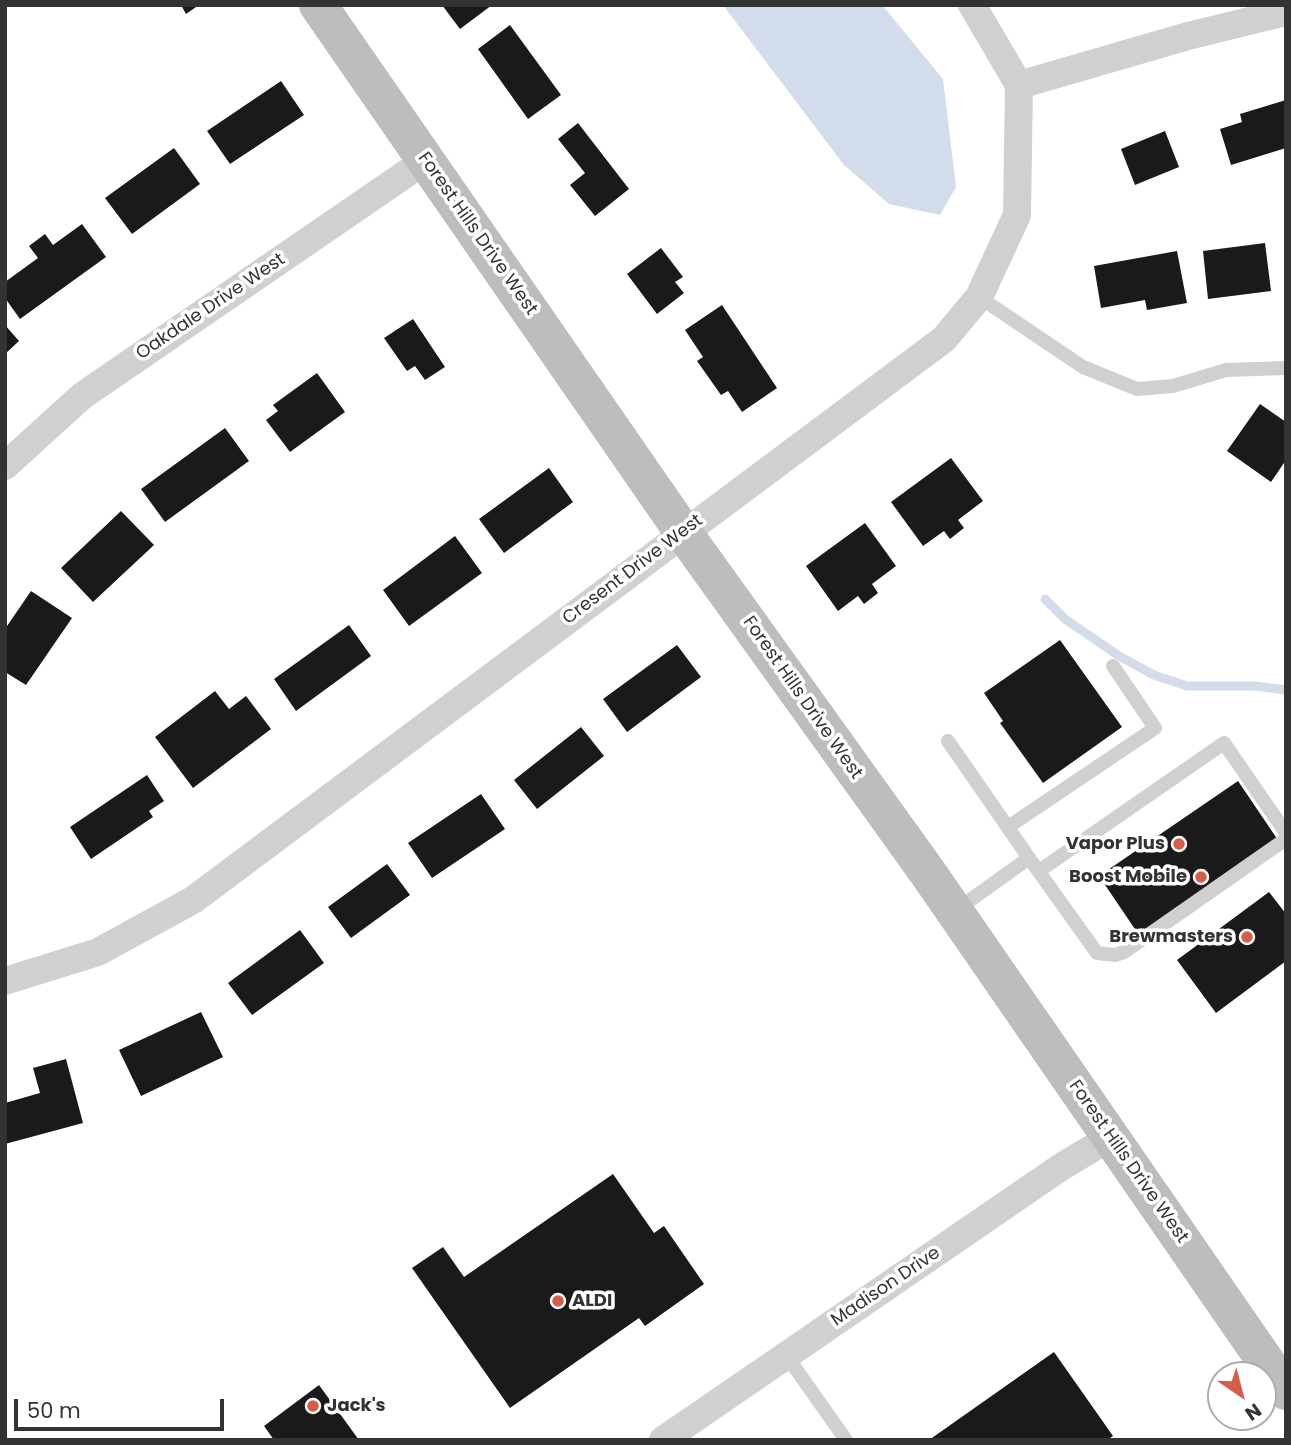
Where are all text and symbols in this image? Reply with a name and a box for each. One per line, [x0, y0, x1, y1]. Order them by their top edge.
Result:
street label: Forest Hills Drive West [413, 148, 541, 320]
street label: Oakdale Drive West [132, 249, 290, 365]
street label: Cresent Drive West [559, 510, 707, 630]
street label: Forest Hills Drive West [738, 612, 866, 784]
place label: Vapor Plus [1066, 833, 1165, 855]
marker: Vapor Plus [1171, 836, 1187, 852]
place label: Boost Mobile [1069, 866, 1187, 888]
marker: Boost Mobile [1193, 869, 1209, 885]
place label: Brewmasters [1109, 926, 1233, 948]
marker: Brewmasters [1239, 929, 1255, 945]
street label: Forest Hills Drive West [1064, 1076, 1192, 1248]
street label: Madison Drive [827, 1243, 945, 1331]
place label: ALDI [572, 1290, 612, 1312]
marker: ALDI [550, 1293, 566, 1309]
north arrow [1207, 1361, 1277, 1431]
scale bar [18, 1386, 228, 1430]
place label: Jack's [327, 1395, 386, 1417]
text: 50 m [27, 1396, 81, 1425]
text: N [1240, 1397, 1267, 1427]
marker: Jack's [305, 1398, 321, 1414]

